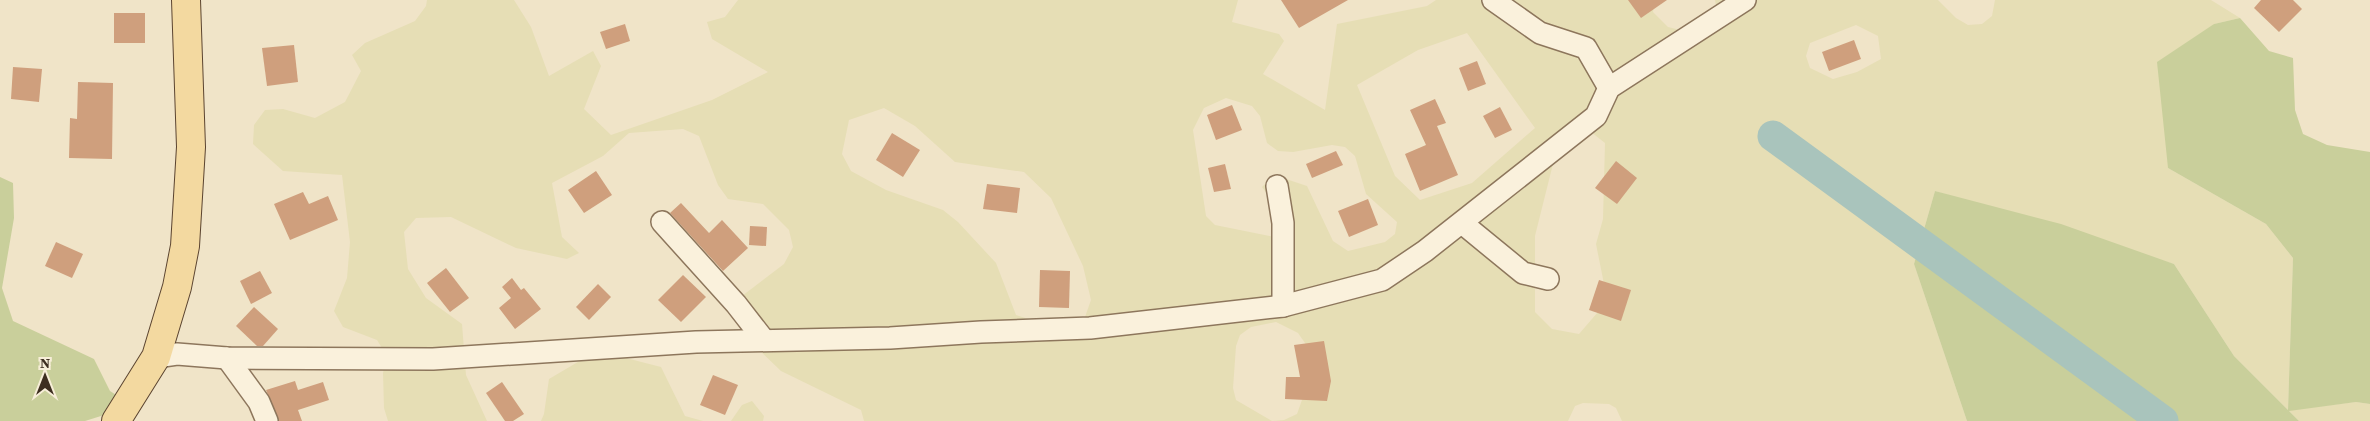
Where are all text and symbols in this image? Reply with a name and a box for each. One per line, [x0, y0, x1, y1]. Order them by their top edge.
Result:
north arrow [20, 351, 70, 401]
text: N [40, 353, 50, 373]

